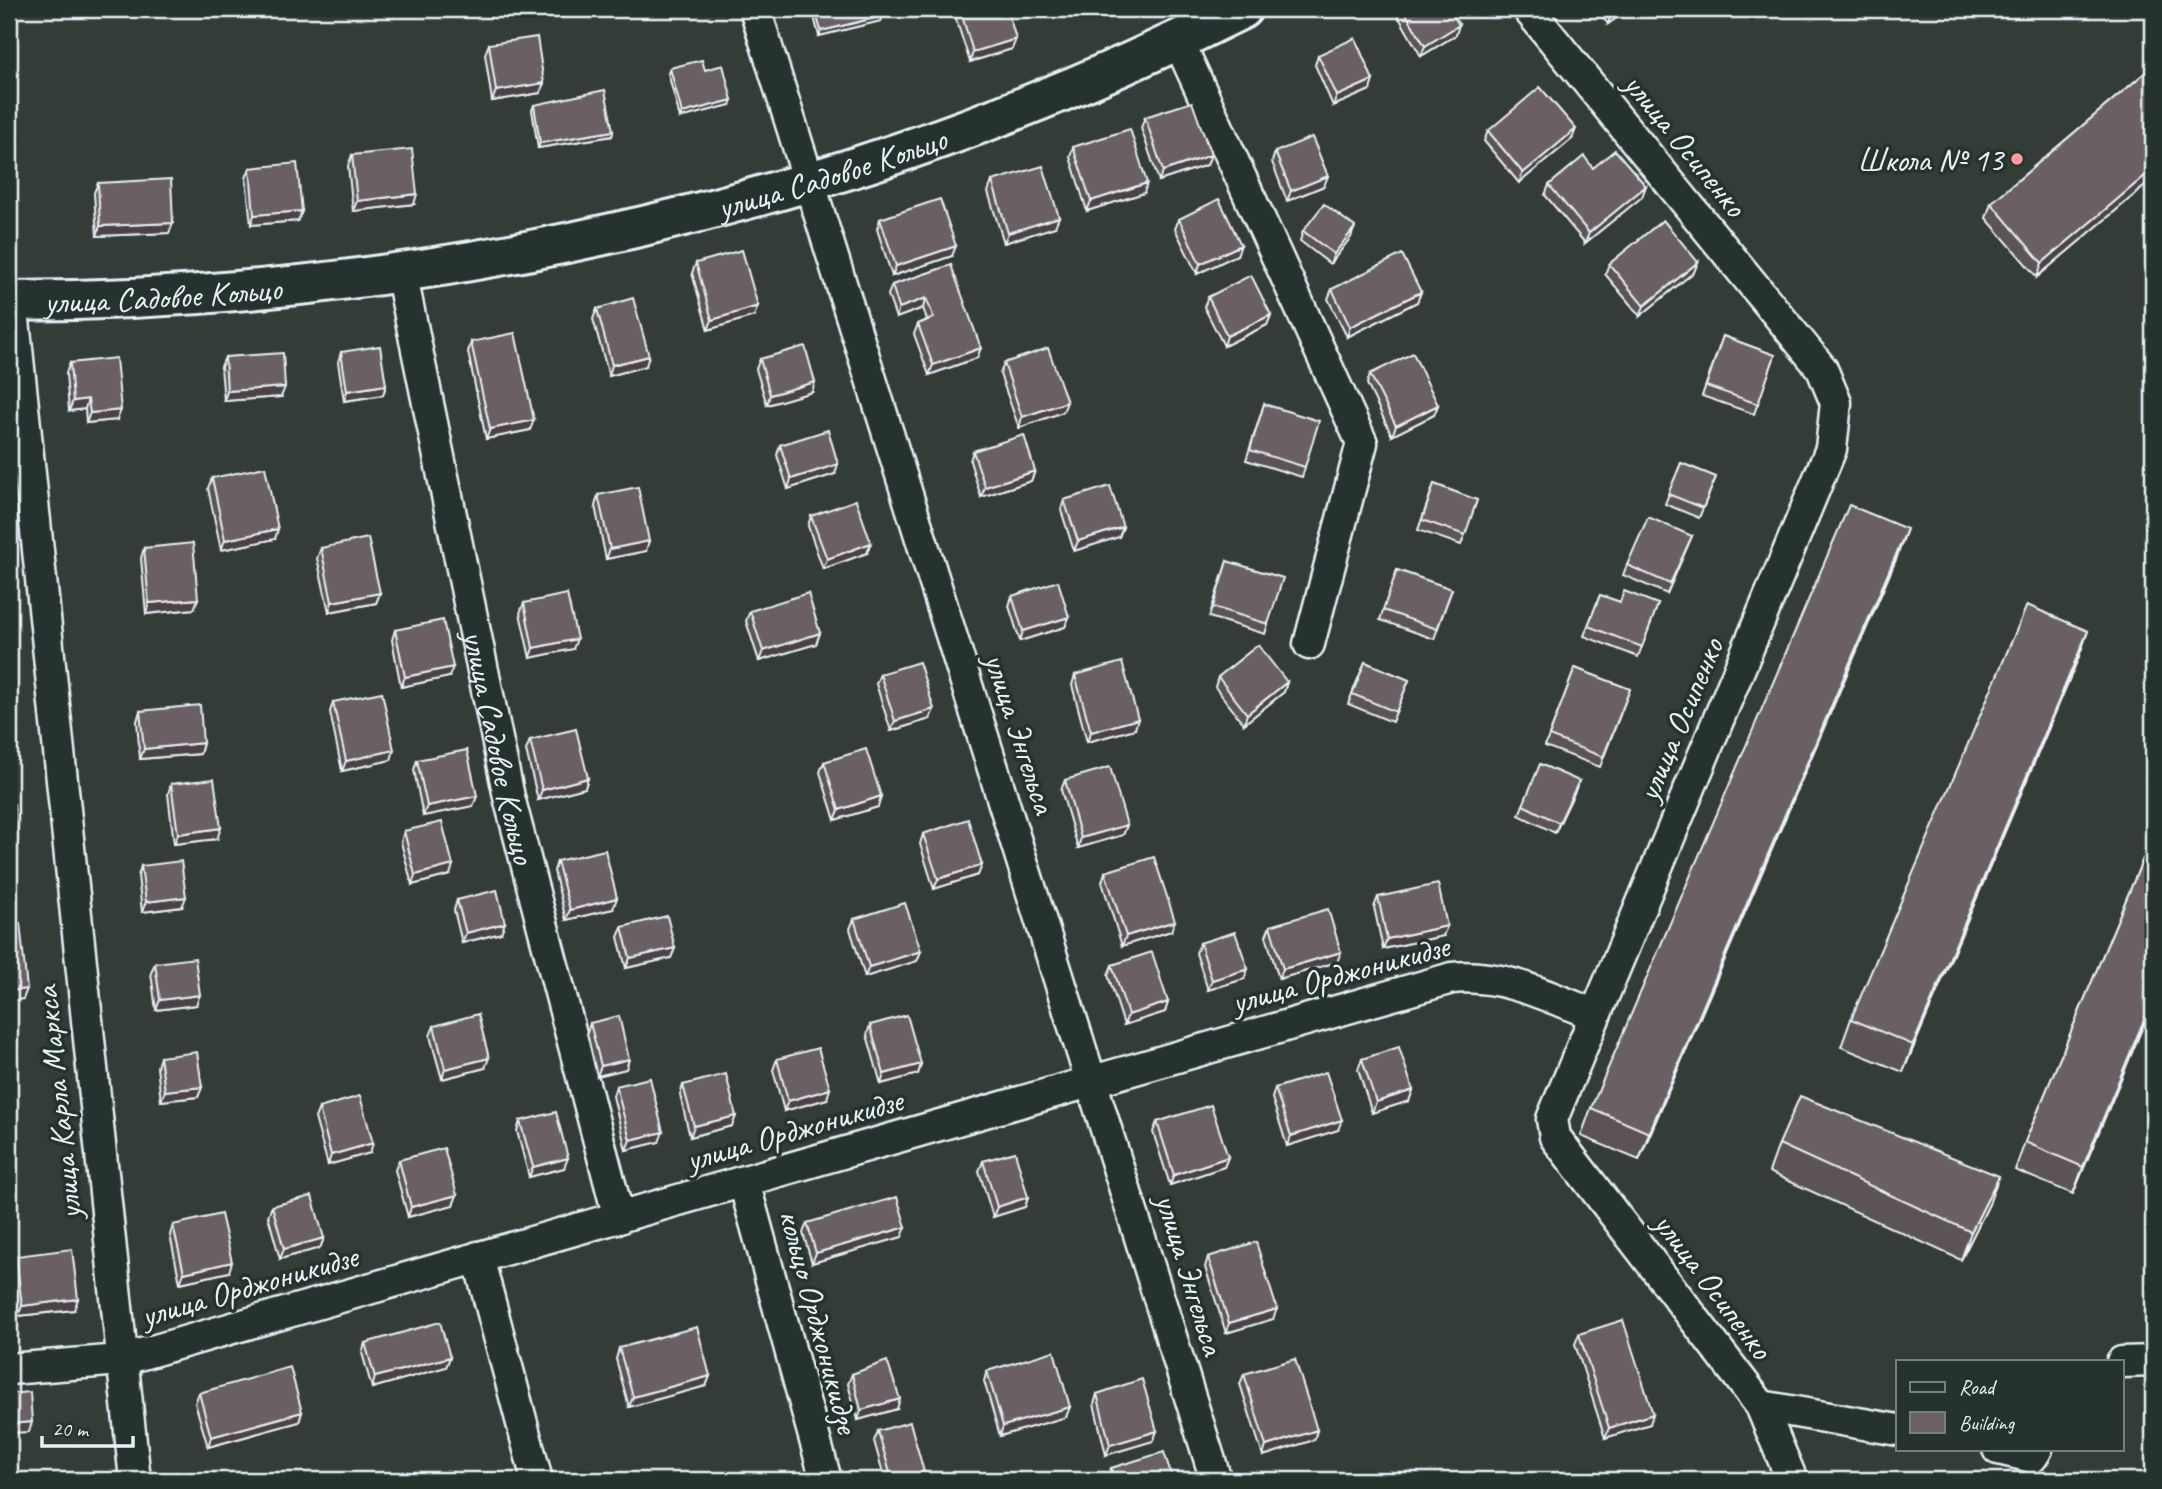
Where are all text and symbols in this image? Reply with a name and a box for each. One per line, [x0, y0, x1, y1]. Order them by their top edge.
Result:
street label: улица Осипенко [1613, 63, 1757, 226]
street label: улица Садовое Кольцо [711, 117, 953, 229]
place label: Школа № 13 [1857, 139, 2005, 181]
marker: Школа № 13 [2009, 151, 2025, 167]
street label: улица Садовое Кольцо [42, 267, 285, 323]
street label: улица Садовое Кольцо [453, 625, 546, 869]
street label: улица Осипенко [1626, 630, 1734, 809]
street label: улица Энгельса [974, 646, 1066, 820]
street label: улица Орджоникидзе [1225, 924, 1456, 1024]
street label: улица Карла Маркса [25, 982, 91, 1224]
street label: улица Орджоникидзе [679, 1078, 909, 1181]
street label: улица Энгельса [1145, 1187, 1235, 1361]
street label: улица Осипенко [1643, 1202, 1783, 1368]
street label: кольцо Орджоникидзе [769, 1205, 870, 1440]
street label: улица Орджоникидзе [134, 1234, 364, 1337]
legend [1896, 1360, 2124, 1450]
text: Road [1959, 1374, 1998, 1400]
scale bar [42, 1405, 133, 1449]
text: Building [1959, 1410, 2016, 1436]
text: 20 m [52, 1416, 90, 1442]

